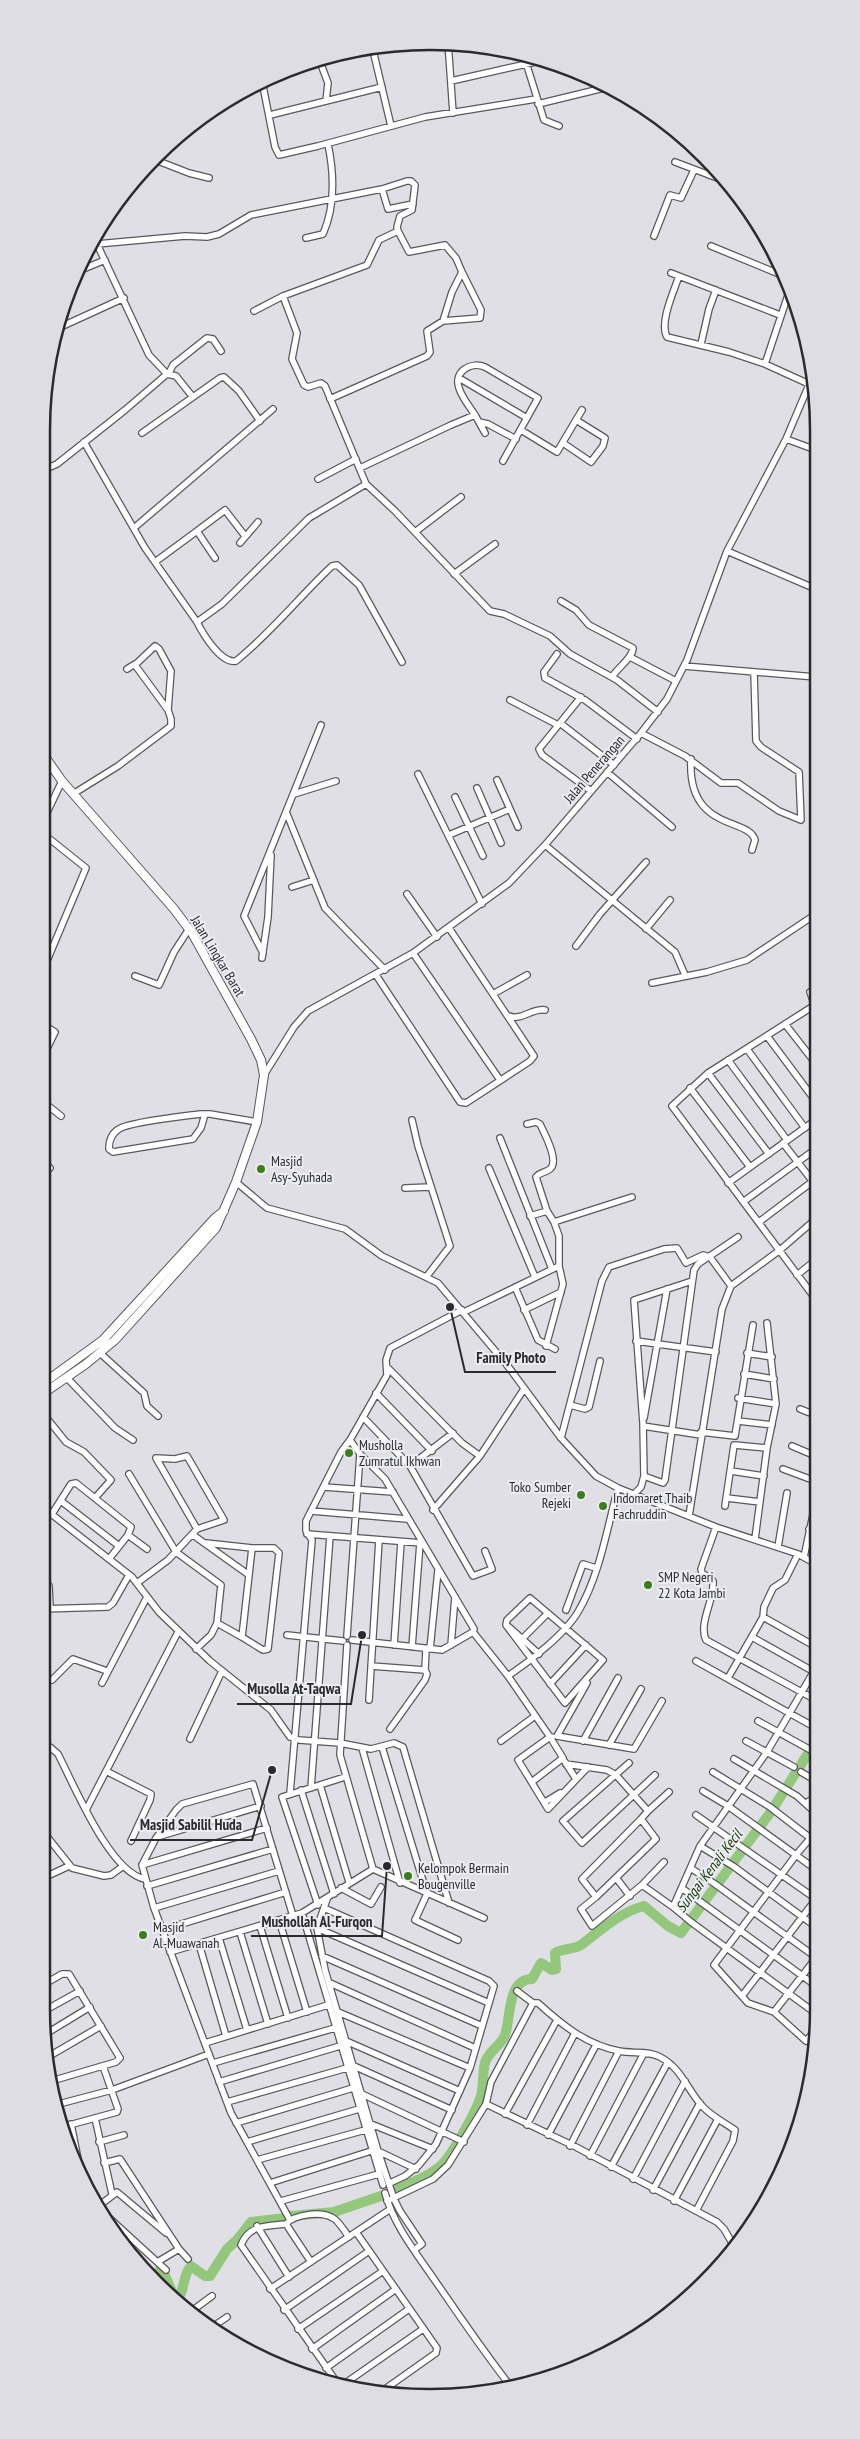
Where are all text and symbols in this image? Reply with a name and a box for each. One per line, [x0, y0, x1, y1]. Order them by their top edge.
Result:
street label: Jalan Penerangan [559, 731, 628, 807]
street label: Jalan Lingkar Barat [186, 911, 249, 1000]
place label: Masjid Asy-Syuhada [271, 1152, 332, 1186]
marker: Masjid Asy-Syuhada [255, 1163, 267, 1175]
callout: Family Photo [465, 1342, 556, 1372]
text: Family Photo [476, 1348, 546, 1367]
place label: Musholla Zumratul Ikhwan [359, 1436, 441, 1470]
marker: Musholla Zumratul Ikhwan [343, 1447, 355, 1459]
place label: Toko Sumber Rejeki [509, 1478, 571, 1512]
marker: Toko Sumber Rejeki [575, 1489, 587, 1501]
place label: Indomaret Thaib Fachruddin [613, 1489, 692, 1523]
marker: Indomaret Thaib Fachruddin [597, 1500, 609, 1512]
place label: SMP Negeri 22 Kota Jambi [658, 1568, 726, 1602]
marker: SMP Negeri 22 Kota Jambi [642, 1579, 654, 1591]
callout: Musolla At-Taqwa [237, 1674, 351, 1704]
text: Musolla At-Taqwa [247, 1679, 341, 1698]
callout: Masjid Sabilil Huda [130, 1810, 252, 1840]
text: Masjid Sabilil Huda [140, 1815, 242, 1834]
water label: Sungai Kenali Kecil [671, 1824, 747, 1916]
place label: Kelompok Bermain Bougenville [418, 1859, 509, 1893]
marker: Kelompok Bermain Bougenville [402, 1870, 414, 1882]
callout: Mushollah Al-Furqon [251, 1906, 382, 1936]
text: Mushollah Al-Furqon [261, 1912, 373, 1931]
place label: Masjid Al-Muawanah [153, 1918, 219, 1952]
marker: Masjid Al-Muawanah [137, 1929, 149, 1941]

